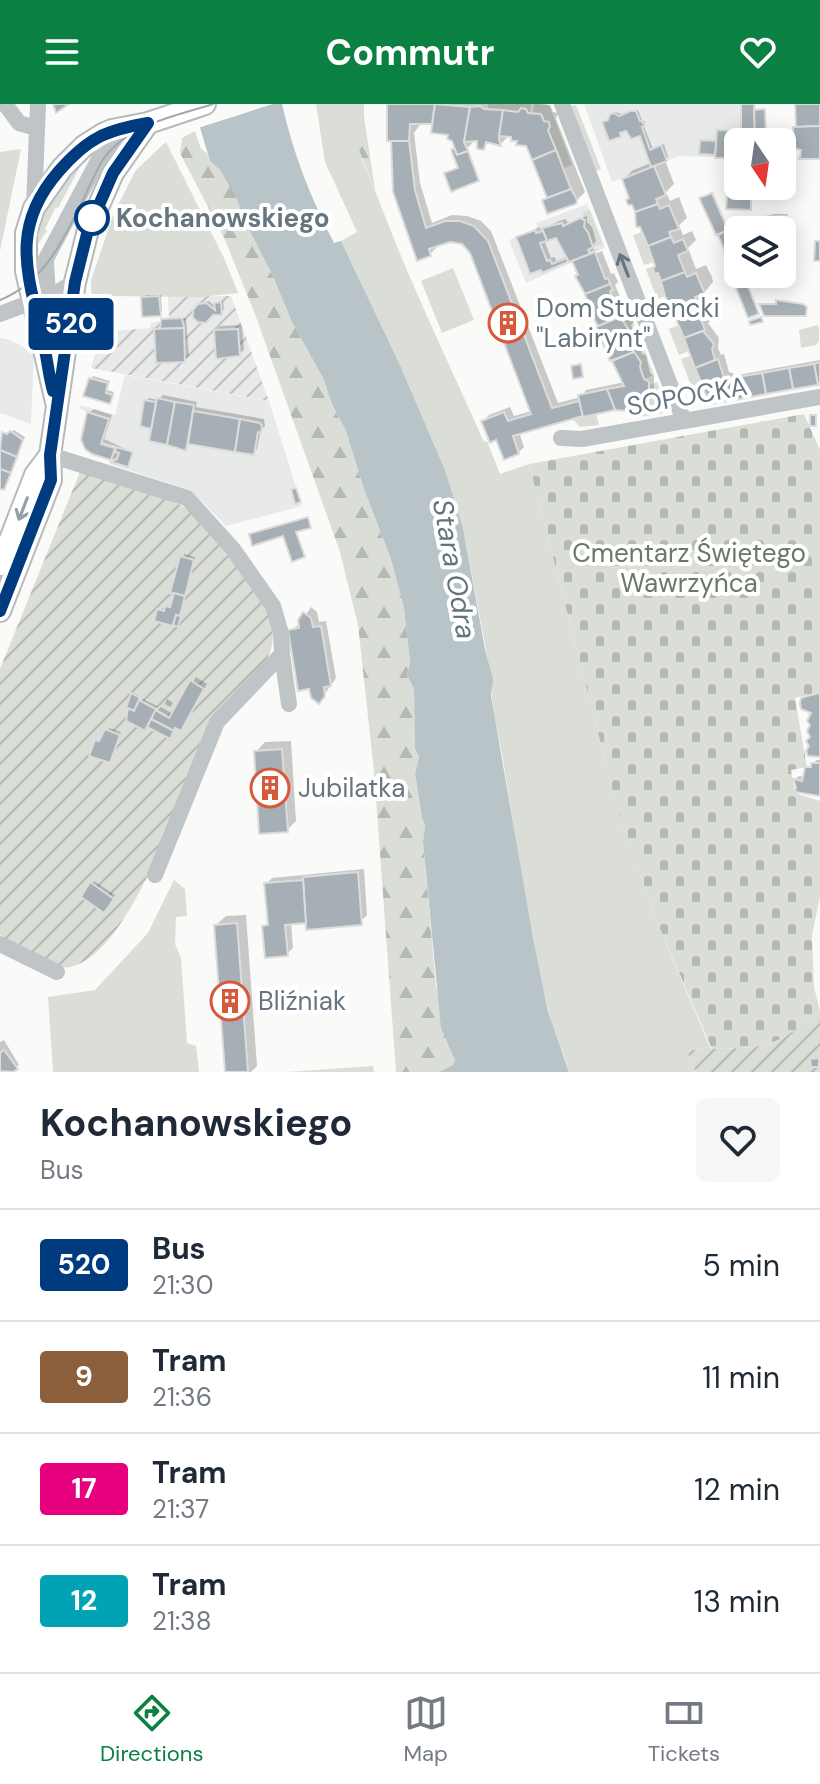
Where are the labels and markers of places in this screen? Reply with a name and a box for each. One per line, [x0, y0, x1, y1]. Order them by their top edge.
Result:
marker: Kochanowskiego [75, 201, 109, 235]
place label: Kochanowskiego [116, 201, 330, 235]
place label: Dom Studencki "Labirynt" [536, 291, 720, 355]
building icon: Dom Studencki "Labirynt" [487, 302, 529, 344]
building icon: Jubilatka [249, 767, 291, 809]
place label: Jubilatka [298, 771, 405, 805]
building icon: Bliźniak [209, 980, 251, 1022]
place label: Bliźniak [258, 984, 346, 1018]

